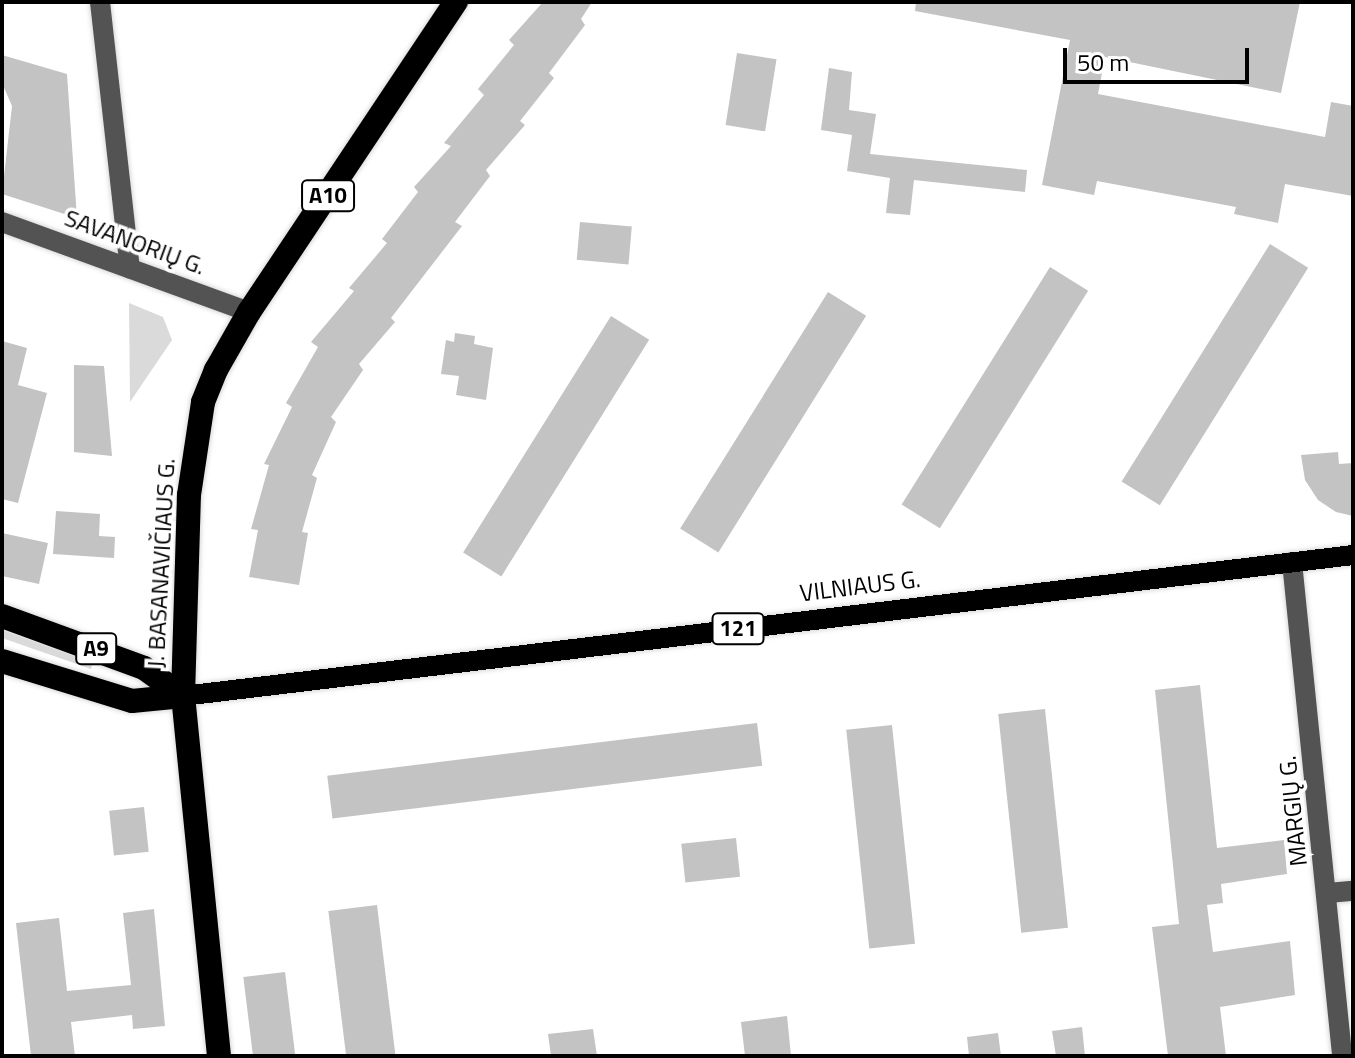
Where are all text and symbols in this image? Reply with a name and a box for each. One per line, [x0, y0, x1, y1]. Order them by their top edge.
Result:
scale bar [1067, 32, 1253, 82]
text: 50 m [1077, 44, 1129, 80]
road number: A10 [300, 178, 356, 214]
street label: SAVANORIŲ G. [61, 203, 209, 281]
street label: J. BASANAVIČIAUS G. [141, 458, 181, 668]
street label: VILNIAUS G. [798, 564, 922, 608]
road number: 121 [710, 611, 766, 647]
road number: A9 [74, 631, 118, 667]
street label: MARGIŲ G. [1273, 754, 1313, 868]

